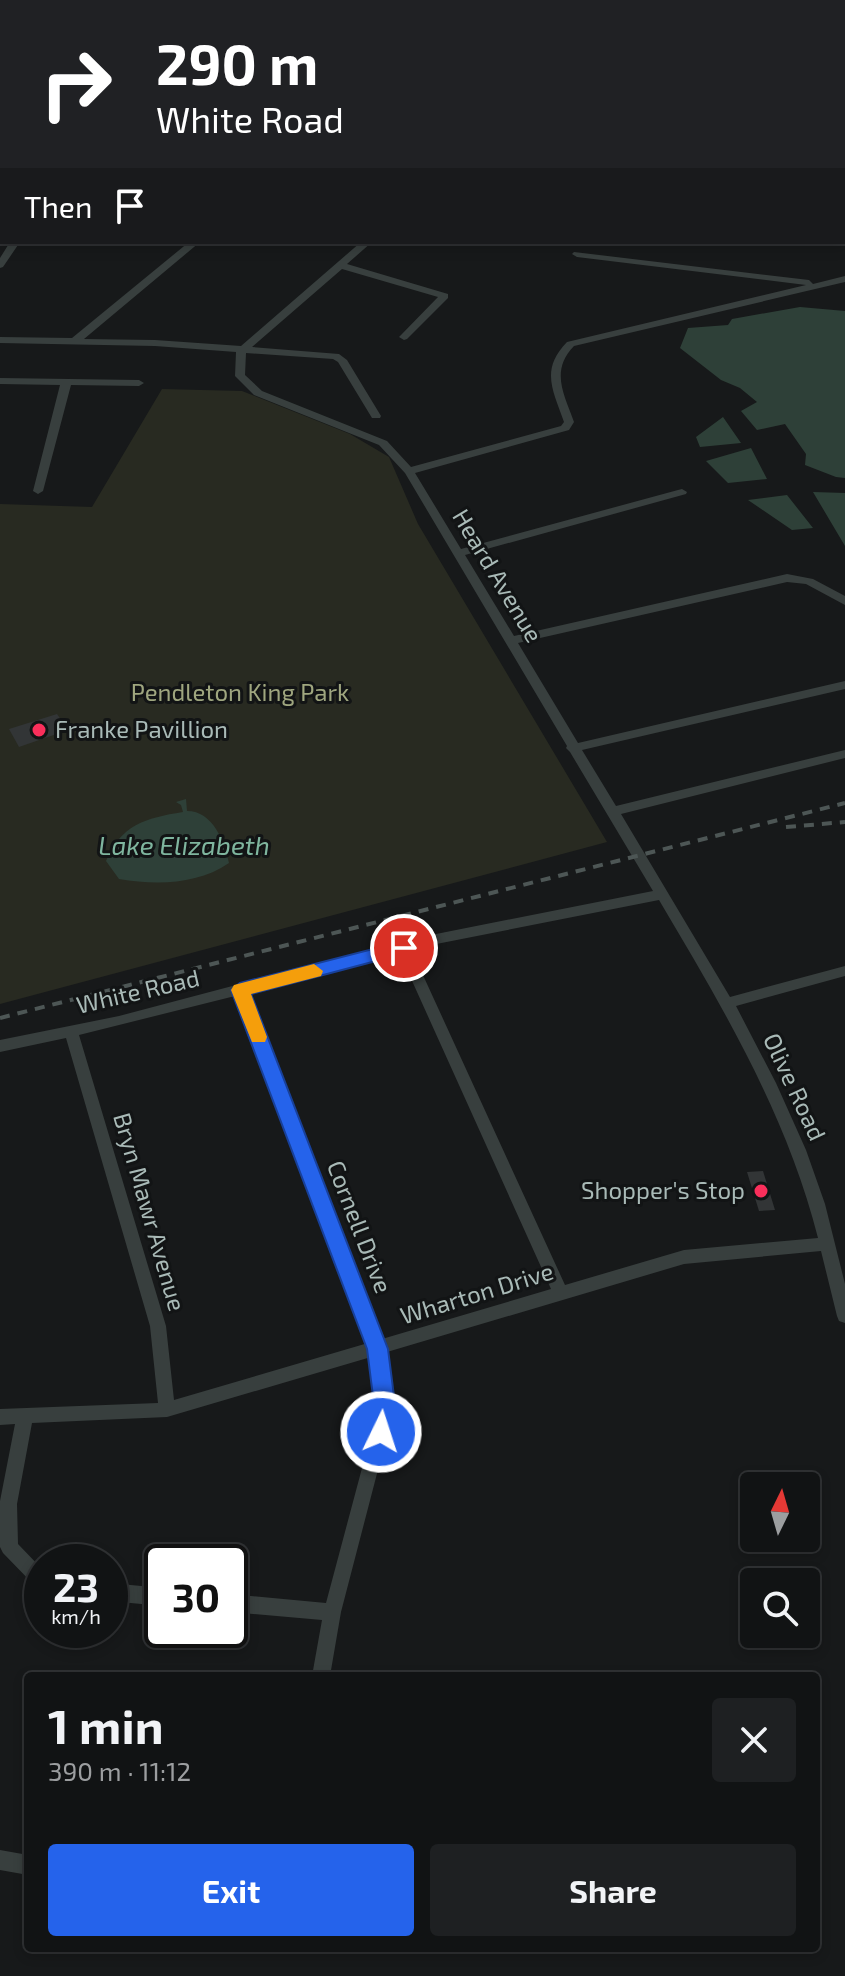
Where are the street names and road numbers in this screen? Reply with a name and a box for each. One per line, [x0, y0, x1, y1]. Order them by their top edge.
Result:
street label: Heard Avenue [447, 503, 549, 647]
street label: White Road [73, 962, 202, 1019]
street label: Olive Road [758, 1028, 833, 1145]
street label: Bryn Mawr Avenue [108, 1109, 193, 1314]
street label: Cornell Drive [322, 1156, 399, 1297]
street label: Wharton Drive [397, 1256, 557, 1330]

